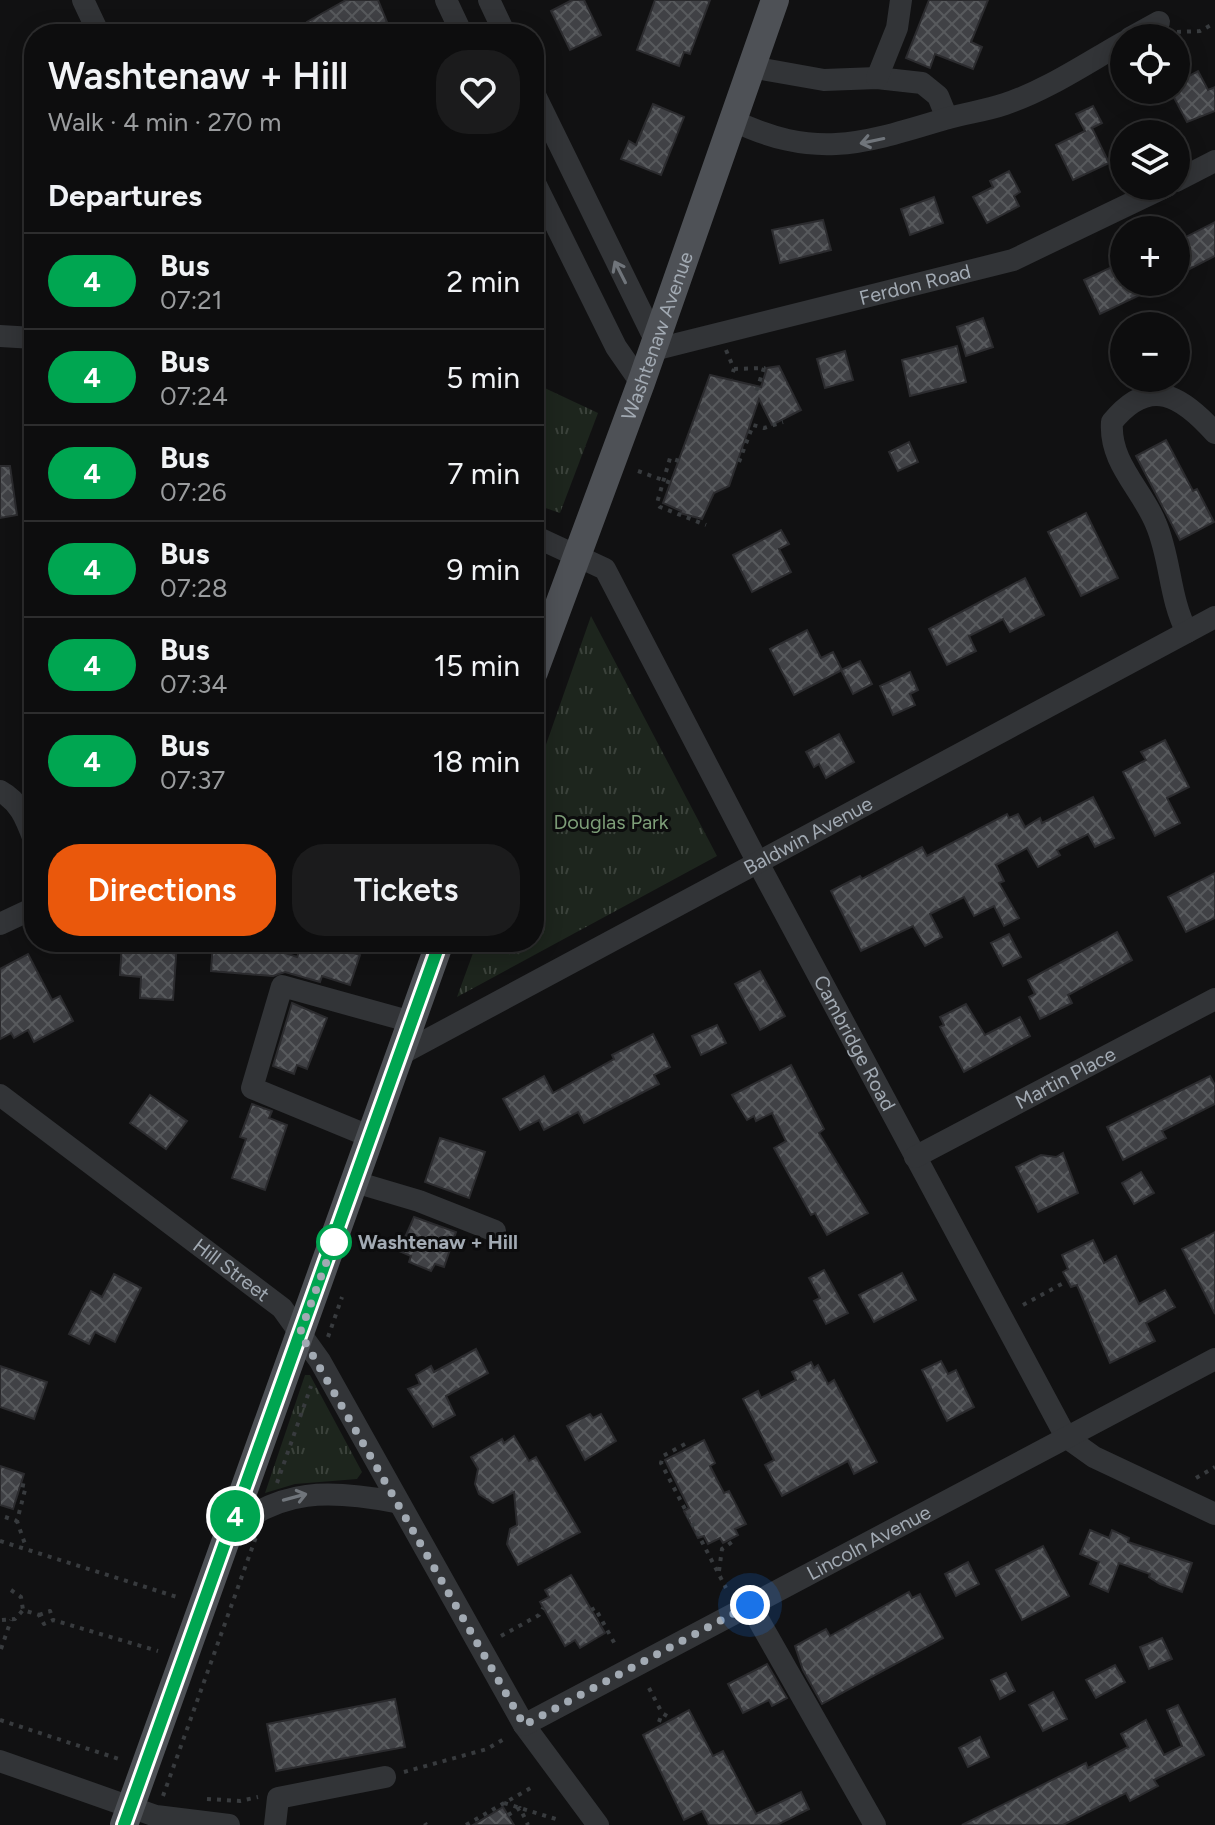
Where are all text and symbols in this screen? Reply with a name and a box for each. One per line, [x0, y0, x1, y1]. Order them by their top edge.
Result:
map controls [1110, 24, 1190, 392]
button: locate [1110, 24, 1190, 104]
button: heart [436, 50, 520, 134]
text: Washtenaw + Hill [48, 53, 348, 99]
text: Walk · 4 min · 270 m [48, 106, 281, 138]
button: layers [1110, 120, 1190, 200]
one-way arrow [860, 134, 885, 149]
text: Departures [48, 177, 202, 214]
button: + [1110, 216, 1190, 296]
text: Bus [160, 247, 209, 284]
street label: Washtenaw Avenue [616, 248, 698, 423]
street label: Ferdon Road [857, 259, 973, 310]
one-way arrow [612, 260, 628, 284]
text: 2 min [447, 263, 520, 300]
text: 4 [83, 264, 101, 298]
text: 07:21 [160, 284, 222, 316]
button: − [1110, 312, 1190, 392]
text: Bus [160, 343, 209, 380]
text: 5 min [446, 359, 520, 396]
text: 4 [83, 360, 101, 394]
text: 07:24 [160, 380, 228, 412]
text: Bus [160, 439, 209, 476]
text: 7 min [447, 455, 520, 492]
text: 4 [83, 456, 101, 490]
text: 07:26 [160, 476, 226, 508]
text: Bus [160, 535, 209, 572]
text: 9 min [446, 551, 520, 588]
text: 4 [83, 552, 101, 586]
text: 07:28 [160, 572, 228, 604]
text: Bus [160, 631, 209, 668]
text: 15 min [434, 647, 520, 684]
text: 4 [83, 648, 101, 682]
text: 07:34 [160, 668, 228, 700]
text: Bus [160, 727, 209, 764]
text: 18 min [433, 743, 520, 780]
text: 4 [83, 744, 101, 778]
text: 07:37 [160, 764, 225, 796]
street label: Baldwin Avenue [740, 791, 877, 880]
park label: Douglas Park [553, 810, 669, 834]
button: Directions [48, 844, 276, 936]
button: Tickets [292, 844, 520, 936]
street label: Cambridge Road [809, 971, 901, 1115]
street label: Martin Place [1011, 1041, 1120, 1114]
marker: Washtenaw + Hill [317, 1225, 351, 1259]
place label: Washtenaw + Hill [358, 1230, 518, 1254]
street label: Hill Street [188, 1233, 274, 1306]
one-way arrow [282, 1489, 308, 1504]
line badge: 4 [209, 1490, 261, 1542]
text: 4 [226, 1499, 244, 1533]
street label: Lincoln Avenue [803, 1500, 935, 1585]
your location [730, 1585, 770, 1625]

